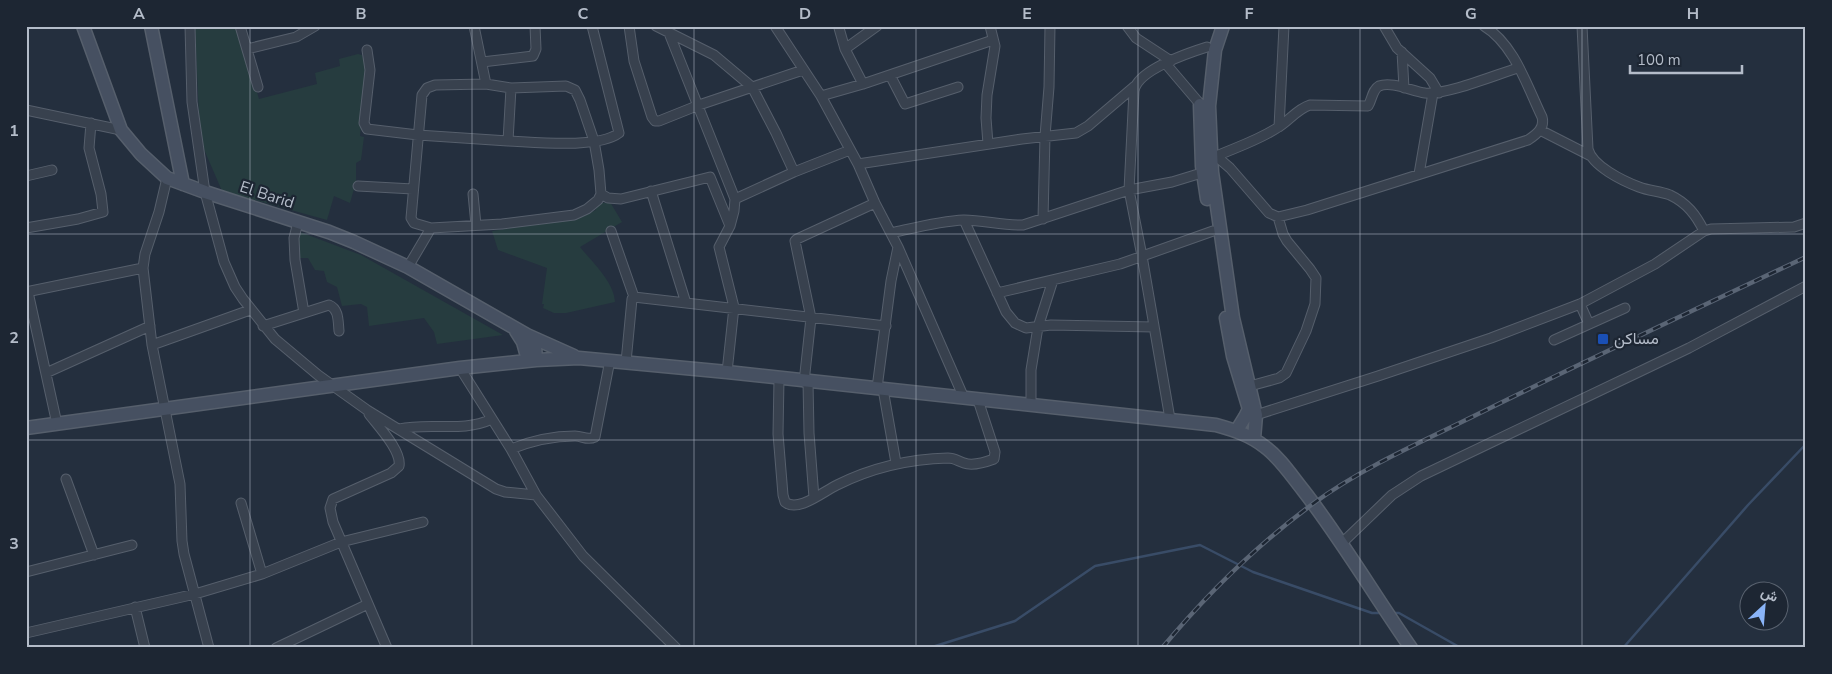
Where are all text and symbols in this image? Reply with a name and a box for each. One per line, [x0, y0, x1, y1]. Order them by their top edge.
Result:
text: A [133, 3, 145, 25]
text: B [355, 3, 367, 25]
text: C [578, 3, 589, 25]
text: D [799, 3, 811, 25]
text: E [1022, 3, 1032, 25]
text: F [1245, 3, 1254, 25]
text: G [1465, 3, 1477, 25]
text: H [1687, 3, 1699, 25]
scale bar [1630, 42, 1742, 74]
text: 100 m [1637, 50, 1681, 70]
text: 1 [9, 120, 19, 142]
street label: El Barid [237, 176, 297, 214]
text: 2 [9, 327, 19, 349]
place label: مساكن [1614, 328, 1659, 350]
marker: مساكن [1596, 332, 1610, 346]
text: 3 [9, 533, 19, 555]
north arrow [1740, 582, 1790, 632]
text: ش [1758, 583, 1781, 607]

